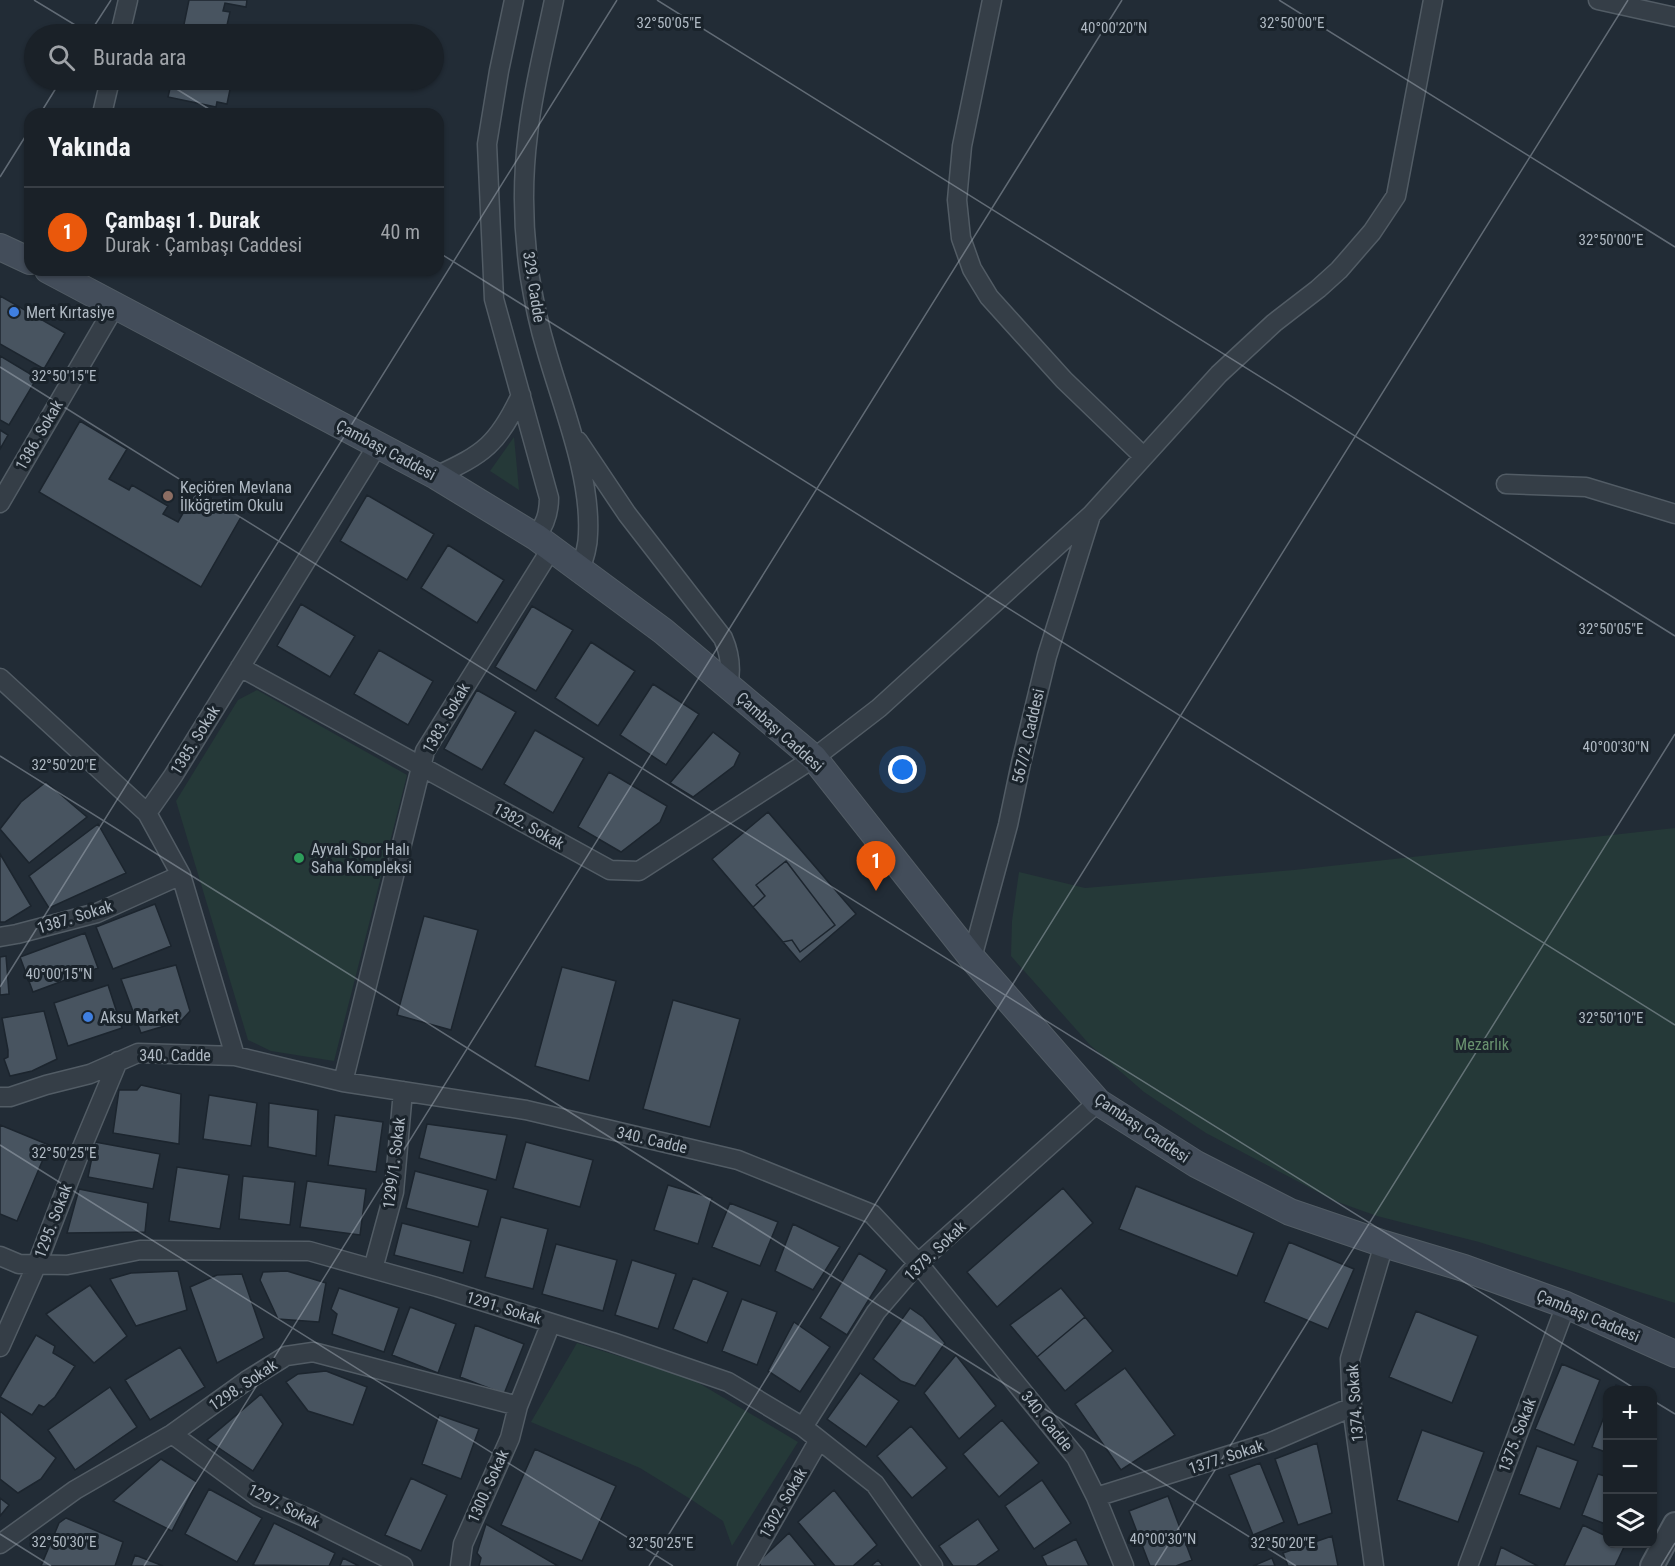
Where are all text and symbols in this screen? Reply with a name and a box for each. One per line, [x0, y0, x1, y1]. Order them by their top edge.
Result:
text: 32°50'05"E [637, 14, 701, 32]
text: 32°50'00"E [1260, 14, 1324, 32]
text: 40°00'20"N [1081, 19, 1147, 37]
search box [24, 24, 444, 90]
icon: search [45, 41, 78, 74]
text: Burada ara [93, 45, 186, 70]
text: Yakında [48, 132, 131, 162]
text: Çambaşı 1. Durak [105, 208, 260, 233]
text: 1 [62, 220, 73, 244]
text: 40 m [381, 220, 420, 244]
text: 32°50'00"E [1579, 231, 1643, 249]
text: Durak · Çambaşı Caddesi [105, 233, 302, 257]
street label: 329. Cadde [519, 250, 549, 324]
place label: Mert Kırtasiye [26, 303, 114, 322]
marker: Mert Kırtasiye [7, 305, 21, 319]
text: 32°50'15"E [32, 367, 96, 385]
street label: 1386. Sokak [11, 396, 67, 473]
street label: Çambaşı Caddesi [333, 416, 439, 484]
place label: Keçiören Mevlana İlköğretim Okulu [180, 478, 292, 515]
marker: Keçiören Mevlana İlköğretim Okulu [161, 489, 175, 503]
text: 32°50'05"E [1579, 620, 1643, 638]
street label: 1383. Sokak [418, 679, 474, 756]
street label: 567/2. Caddesi [1008, 687, 1048, 785]
street label: Çambaşı Caddesi [733, 688, 827, 776]
street label: 1385. Sokak [166, 701, 224, 778]
text: 40°00'30"N [1583, 738, 1649, 756]
your location [888, 755, 917, 784]
text: 32°50'20"E [32, 756, 96, 774]
street label: 1382. Sokak [490, 799, 568, 854]
place label: Ayvalı Spor Halı Saha Kompleksi [311, 840, 412, 877]
pin: 1 [856, 842, 896, 891]
marker: Ayvalı Spor Halı Saha Kompleksi [292, 851, 306, 865]
street label: 1387. Sokak [35, 896, 116, 937]
text: 40°00'15"N [26, 965, 92, 983]
place label: Aksu Market [100, 1008, 179, 1027]
text: 32°50'10"E [1579, 1009, 1643, 1027]
marker: Aksu Market [81, 1010, 95, 1024]
park label: Mezarlık [1455, 1035, 1510, 1054]
street label: 340. Cadde [139, 1046, 211, 1065]
street label: Çambaşı Caddesi [1091, 1089, 1193, 1167]
street label: 1299/1. Sokak [379, 1116, 409, 1210]
street label: 340. Cadde [615, 1123, 689, 1157]
text: 32°50'25"E [32, 1144, 96, 1162]
street label: 1295. Sokak [30, 1181, 76, 1261]
street label: 1379. Sokak [900, 1217, 970, 1285]
street label: Çambaşı Caddesi [1534, 1286, 1642, 1346]
street label: 1291. Sokak [464, 1288, 545, 1329]
street label: 1298. Sokak [205, 1355, 281, 1415]
street label: 1374. Sokak [1343, 1363, 1367, 1443]
map controls [1603, 1386, 1657, 1548]
button: + [1603, 1386, 1657, 1440]
street label: 340. Cadde [1017, 1387, 1077, 1455]
street label: 1375. Sokak [1494, 1395, 1540, 1475]
street label: 1377. Sokak [1186, 1436, 1267, 1478]
button: − [1603, 1440, 1657, 1494]
street label: 1300. Sokak [463, 1446, 513, 1525]
street label: 1302. Sokak [755, 1464, 811, 1541]
street label: 1297. Sokak [245, 1480, 324, 1533]
button: layers [1603, 1494, 1657, 1548]
text: 40°00'30"N [1130, 1530, 1196, 1548]
text: 32°50'30"E [32, 1533, 96, 1551]
text: 32°50'25"E [629, 1534, 693, 1552]
text: 32°50'20"E [1251, 1534, 1315, 1552]

